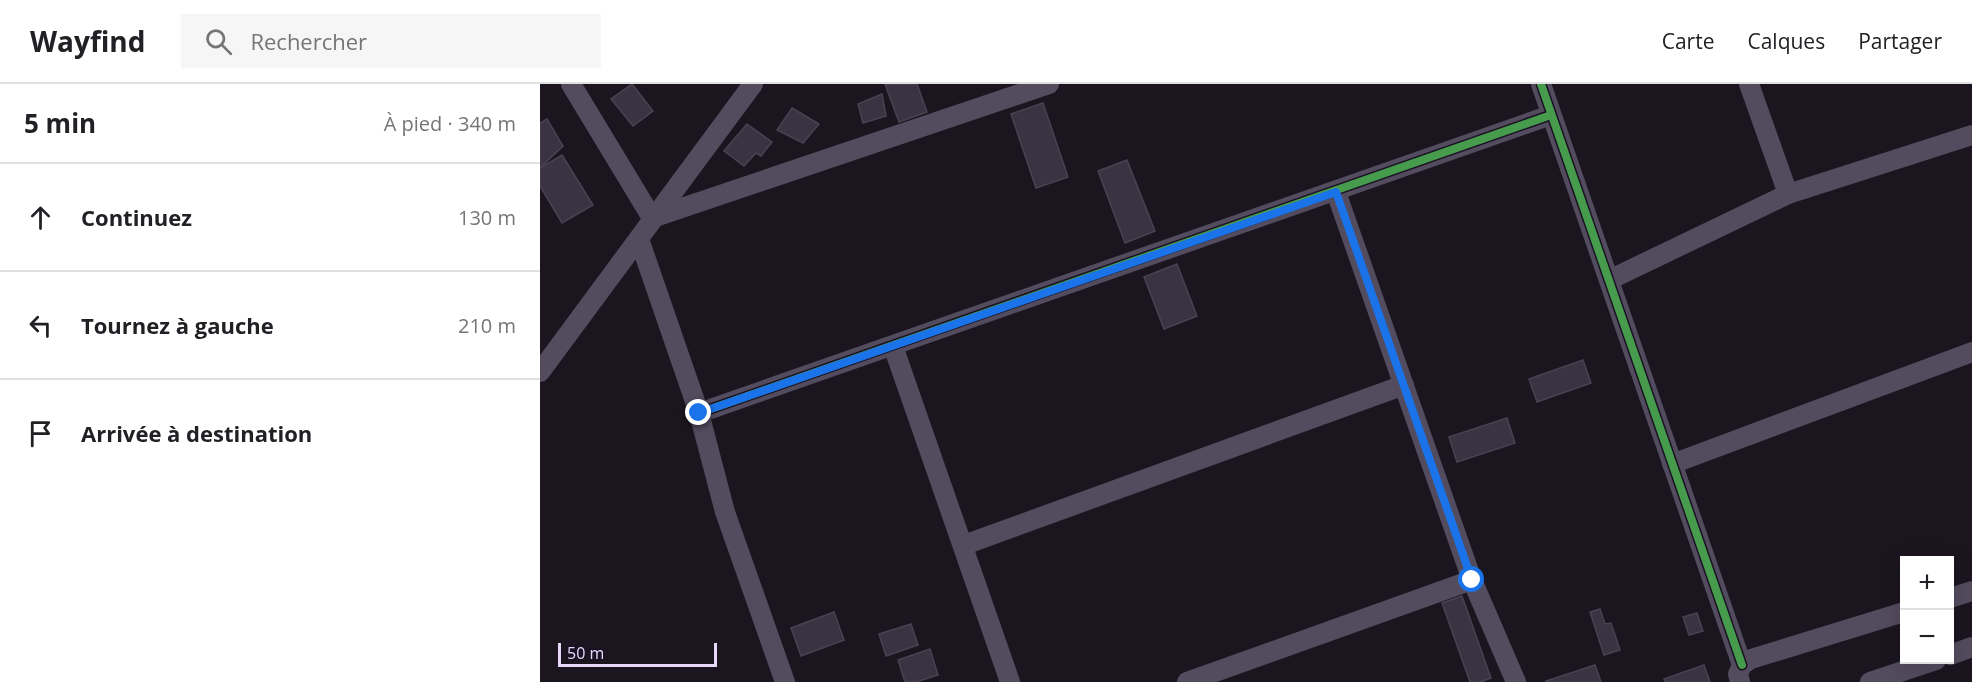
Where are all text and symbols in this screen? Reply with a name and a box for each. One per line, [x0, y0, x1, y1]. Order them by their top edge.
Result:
search box [181, 14, 601, 68]
text: Wayfind [30, 22, 145, 60]
icon: search [202, 25, 235, 58]
text: Rechercher [250, 26, 367, 56]
text: Carte [1662, 27, 1714, 55]
text: Calques [1747, 27, 1825, 55]
text: Partager [1858, 27, 1942, 55]
text: 5 min [24, 105, 96, 141]
text: À pied · 340 m [384, 110, 516, 137]
icon: ahead [24, 201, 57, 234]
text: Continuez [81, 202, 192, 232]
text: 130 m [458, 204, 516, 231]
icon: left [24, 309, 57, 342]
text: Tournez à gauche [81, 310, 274, 340]
text: 210 m [458, 312, 516, 339]
route end [685, 399, 711, 425]
icon: arrive [24, 417, 57, 450]
text: Arrivée à destination [81, 418, 312, 448]
map controls [1900, 556, 1954, 664]
button: + [1900, 556, 1954, 610]
route start [1458, 566, 1484, 592]
button: − [1900, 610, 1954, 664]
scale bar [558, 640, 717, 668]
text: 50 m [567, 642, 604, 664]

